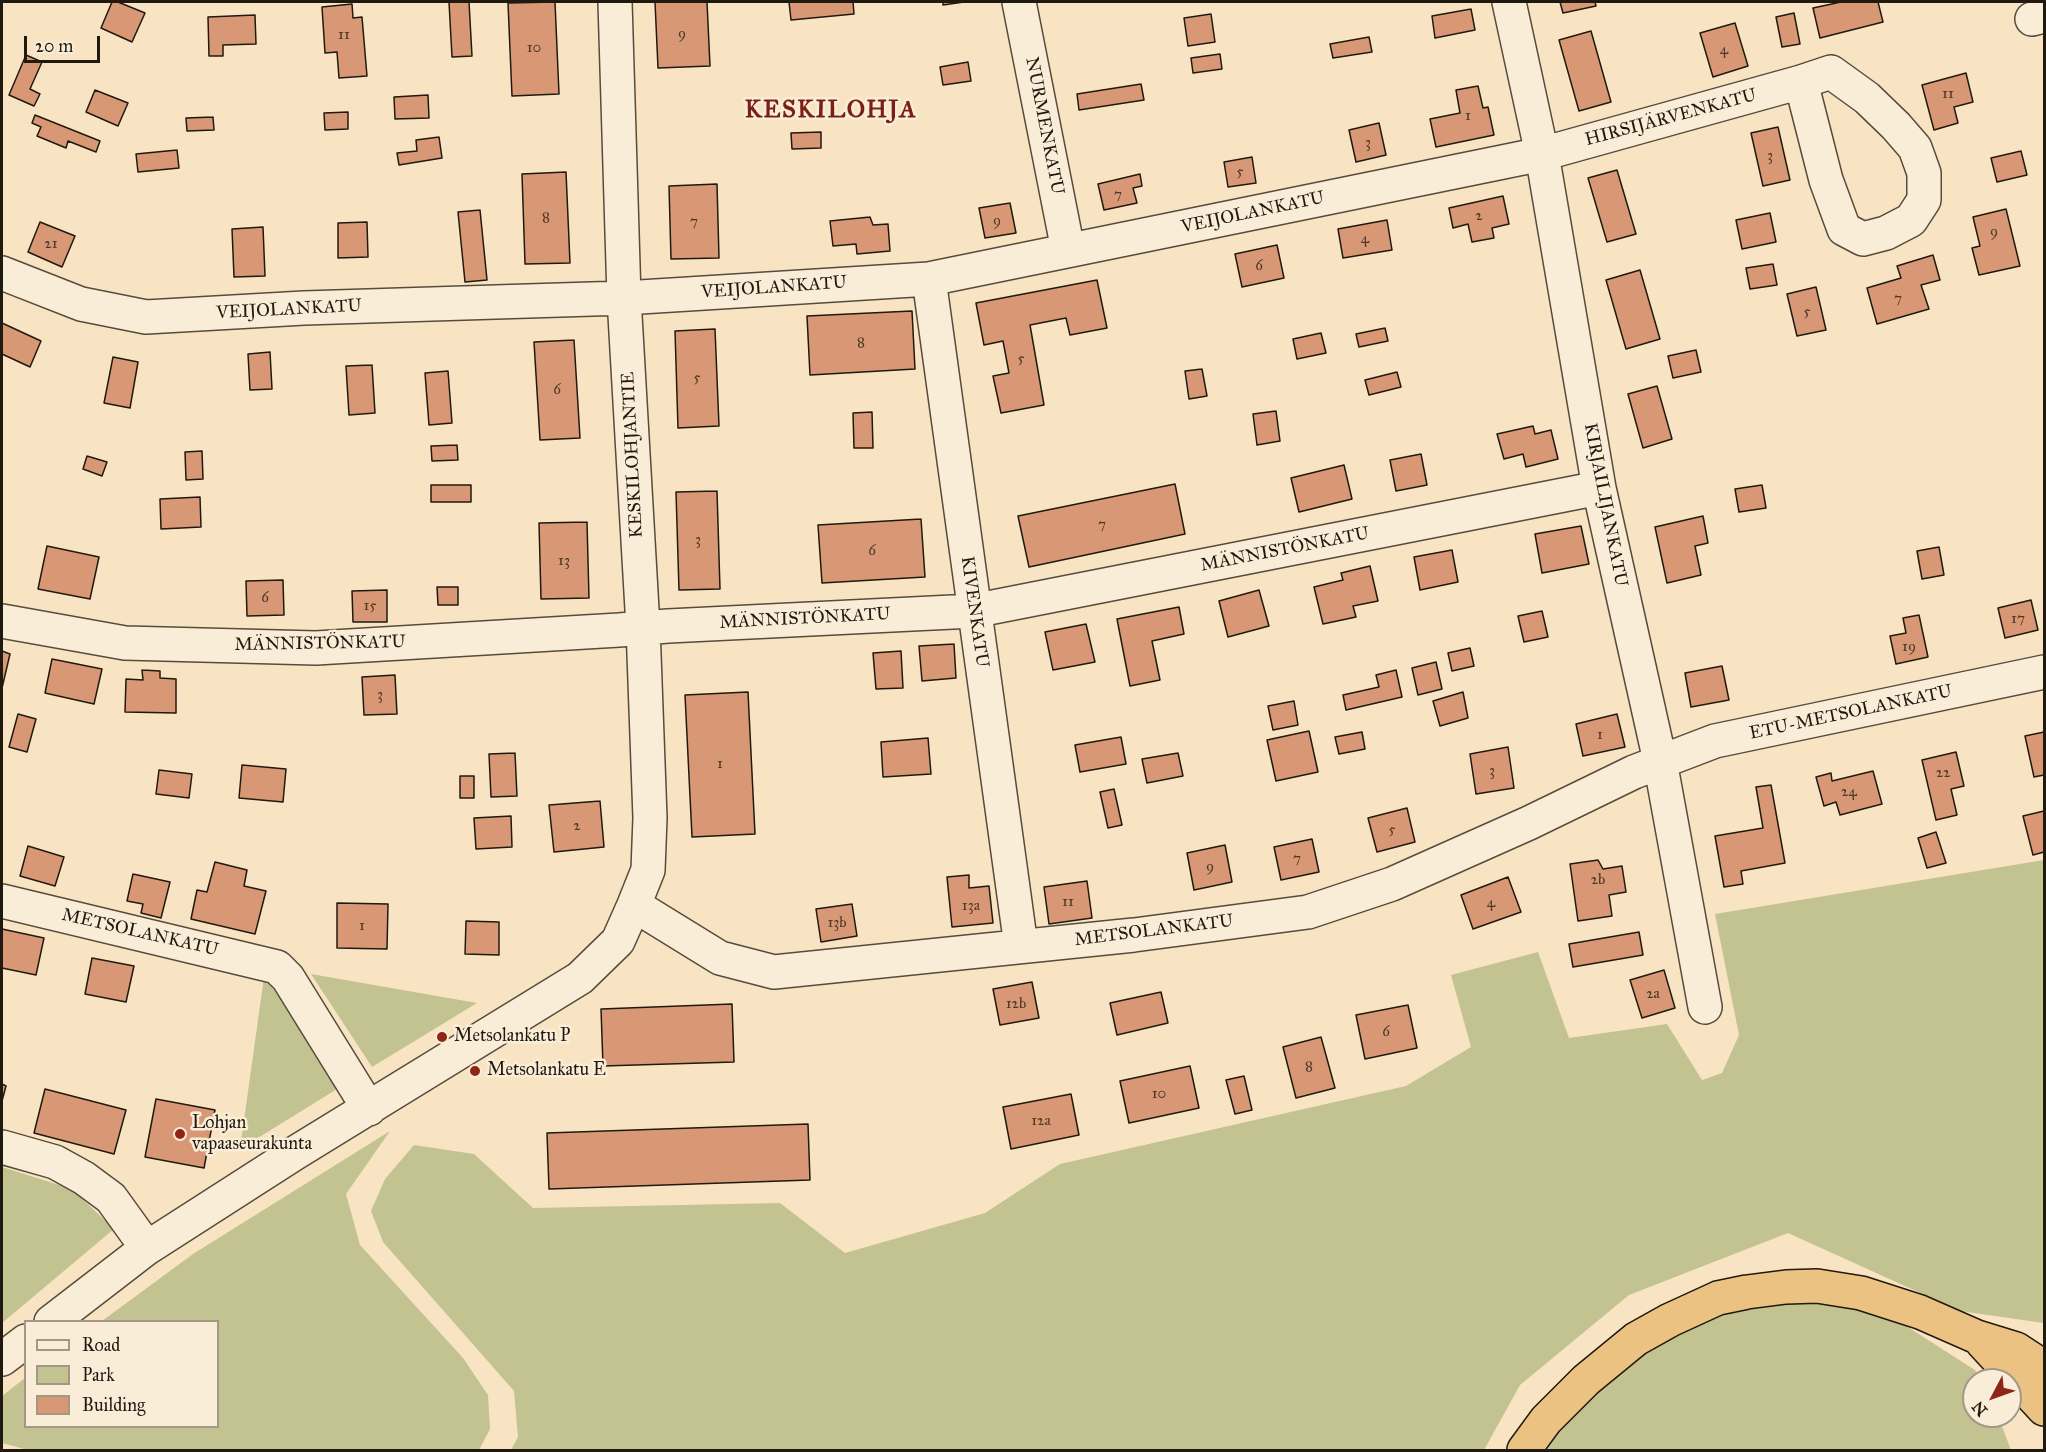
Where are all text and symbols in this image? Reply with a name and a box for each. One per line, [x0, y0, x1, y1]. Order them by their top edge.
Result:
scale bar [27, 24, 104, 62]
house number: 9 [678, 25, 686, 43]
house number: 11 [338, 26, 350, 44]
text: 20 m [35, 35, 73, 57]
house number: 10 [527, 39, 541, 57]
house number: 4 [1720, 41, 1728, 59]
street label: NURMENKATU [1020, 55, 1068, 197]
street label: HIRSIJÄRVENKATU [1583, 85, 1759, 151]
house number: 11 [1942, 85, 1954, 103]
district label: KESKILOHJA [745, 97, 917, 125]
house number: 1 [1465, 107, 1471, 125]
house number: 3 [1365, 134, 1371, 152]
house number: 3 [1767, 147, 1773, 165]
house number: 5 [1237, 163, 1243, 181]
house number: 7 [1114, 186, 1122, 204]
street label: VEIJOLANKATU [1179, 187, 1327, 239]
house number: 2 [1475, 207, 1483, 225]
house number: 8 [542, 209, 550, 227]
house number: 9 [993, 212, 1001, 230]
house number: 7 [690, 213, 698, 231]
house number: 9 [1990, 223, 1998, 241]
house number: 4 [1361, 230, 1369, 248]
house number: 21 [44, 235, 58, 253]
house number: 6 [1255, 257, 1263, 275]
street label: VEIJOLANKATU [701, 272, 847, 304]
house number: 7 [1894, 290, 1902, 308]
street label: VEIJOLANKATU [216, 295, 362, 325]
house number: 5 [1804, 303, 1810, 321]
house number: 8 [857, 334, 865, 352]
house number: 5 [1018, 350, 1024, 368]
house number: 5 [694, 369, 700, 387]
street label: KESKILOHJANTIE [618, 371, 648, 539]
house number: 6 [553, 381, 561, 399]
street label: KIRJAILIJANKATU [1579, 421, 1631, 589]
house number: 7 [1098, 516, 1106, 534]
street label: MÄNNISTÖNKATU [1199, 523, 1371, 577]
house number: 3 [695, 531, 701, 549]
house number: 6 [868, 542, 876, 560]
house number: 13 [558, 552, 570, 570]
street label: KIVENKATU [956, 555, 992, 669]
house number: 6 [261, 589, 269, 607]
house number: 15 [364, 597, 376, 615]
street label: MÄNNISTÖNKATU [719, 604, 891, 634]
house number: 17 [2011, 610, 2025, 628]
street label: MÄNNISTÖNKATU [234, 632, 406, 656]
house number: 19 [1902, 638, 1916, 656]
street label: ETU-METSOLANKATU [1748, 681, 1954, 745]
house number: 3 [377, 686, 383, 704]
house number: 1 [1597, 726, 1603, 744]
house number: 1 [717, 755, 723, 773]
house number: 3 [1489, 762, 1495, 780]
house number: 22 [1936, 764, 1950, 782]
house number: 24 [1841, 783, 1857, 801]
house number: 2 [573, 817, 581, 835]
house number: 5 [1389, 821, 1395, 839]
house number: 7 [1293, 850, 1301, 868]
house number: 9 [1206, 858, 1214, 876]
house number: 2b [1591, 871, 1605, 889]
house number: 11 [1062, 893, 1074, 911]
house number: 4 [1487, 894, 1495, 912]
house number: 13a [962, 897, 980, 915]
street label: METSOLANKATU [60, 904, 220, 962]
street label: METSOLANKATU [1073, 911, 1235, 951]
house number: 13b [827, 914, 847, 932]
house number: 1 [359, 917, 365, 935]
house number: 2a [1646, 985, 1660, 1003]
house number: 12b [1006, 995, 1026, 1013]
house number: 6 [1382, 1023, 1390, 1041]
place label: Metsolankatu P [454, 1026, 570, 1048]
marker: Metsolankatu P [435, 1030, 449, 1044]
house number: 8 [1305, 1058, 1313, 1076]
place label: Metsolankatu E [487, 1060, 606, 1082]
marker: Metsolankatu E [468, 1064, 482, 1078]
house number: 10 [1152, 1085, 1166, 1103]
house number: 12a [1031, 1112, 1051, 1130]
place label: Lohjan vapaaseurakunta [192, 1113, 312, 1156]
marker: Lohjan vapaaseurakunta [173, 1127, 187, 1141]
legend [24, 1320, 219, 1428]
text: Road [82, 1334, 120, 1356]
text: Park [82, 1364, 115, 1386]
north arrow [1962, 1368, 2022, 1428]
text: Building [82, 1394, 145, 1416]
text: N [1968, 1397, 1991, 1420]

